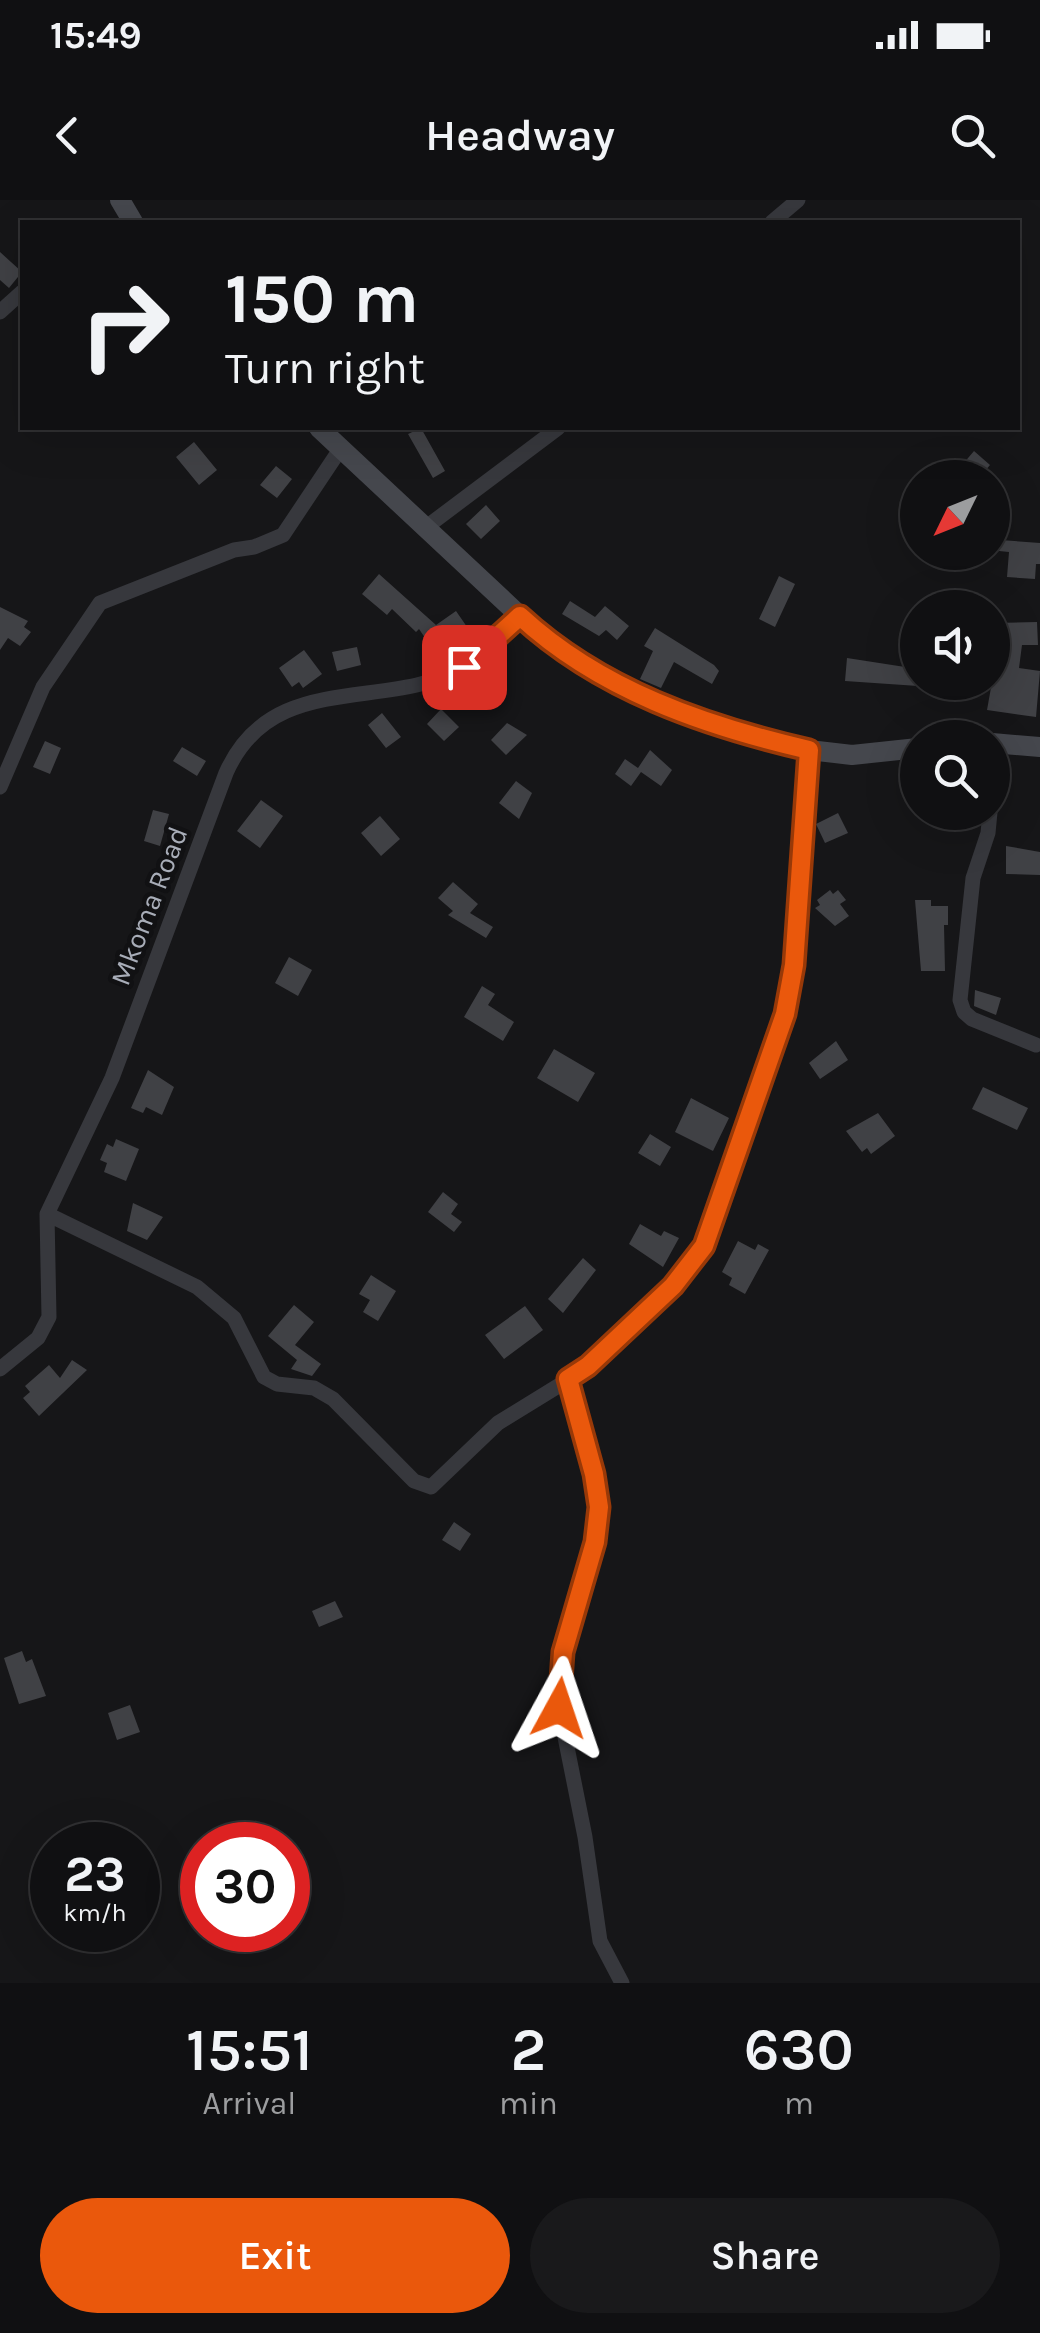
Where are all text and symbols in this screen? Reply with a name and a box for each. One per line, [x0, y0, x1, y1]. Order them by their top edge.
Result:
text: 15:49 [50, 13, 142, 58]
icon: back [40, 108, 95, 163]
icon: search [945, 108, 1000, 163]
text: Headway [425, 109, 615, 161]
text: 150 m [225, 258, 419, 340]
icon: right [60, 260, 190, 390]
text: Turn right [225, 342, 425, 394]
north arrow [900, 460, 1010, 570]
map controls [900, 460, 1010, 830]
button: sound [900, 590, 1010, 700]
pin [422, 625, 507, 710]
icon: arrive [437, 640, 492, 695]
button: search [900, 720, 1010, 830]
street label: Mkoma Road [104, 822, 194, 990]
position arrow [507, 1656, 611, 1760]
speed limit sign: 30 [180, 1822, 310, 1952]
text: 23 [64, 1845, 126, 1904]
text: km/h [63, 1898, 127, 1927]
text: 15:51 [186, 2015, 313, 2085]
text: 2 [510, 2015, 546, 2085]
text: 630 [744, 2015, 854, 2085]
text: Arrival [203, 2085, 296, 2122]
text: min [499, 2085, 558, 2122]
text: m [784, 2085, 814, 2122]
button: Exit [40, 2198, 510, 2313]
button: Share [530, 2198, 1000, 2313]

